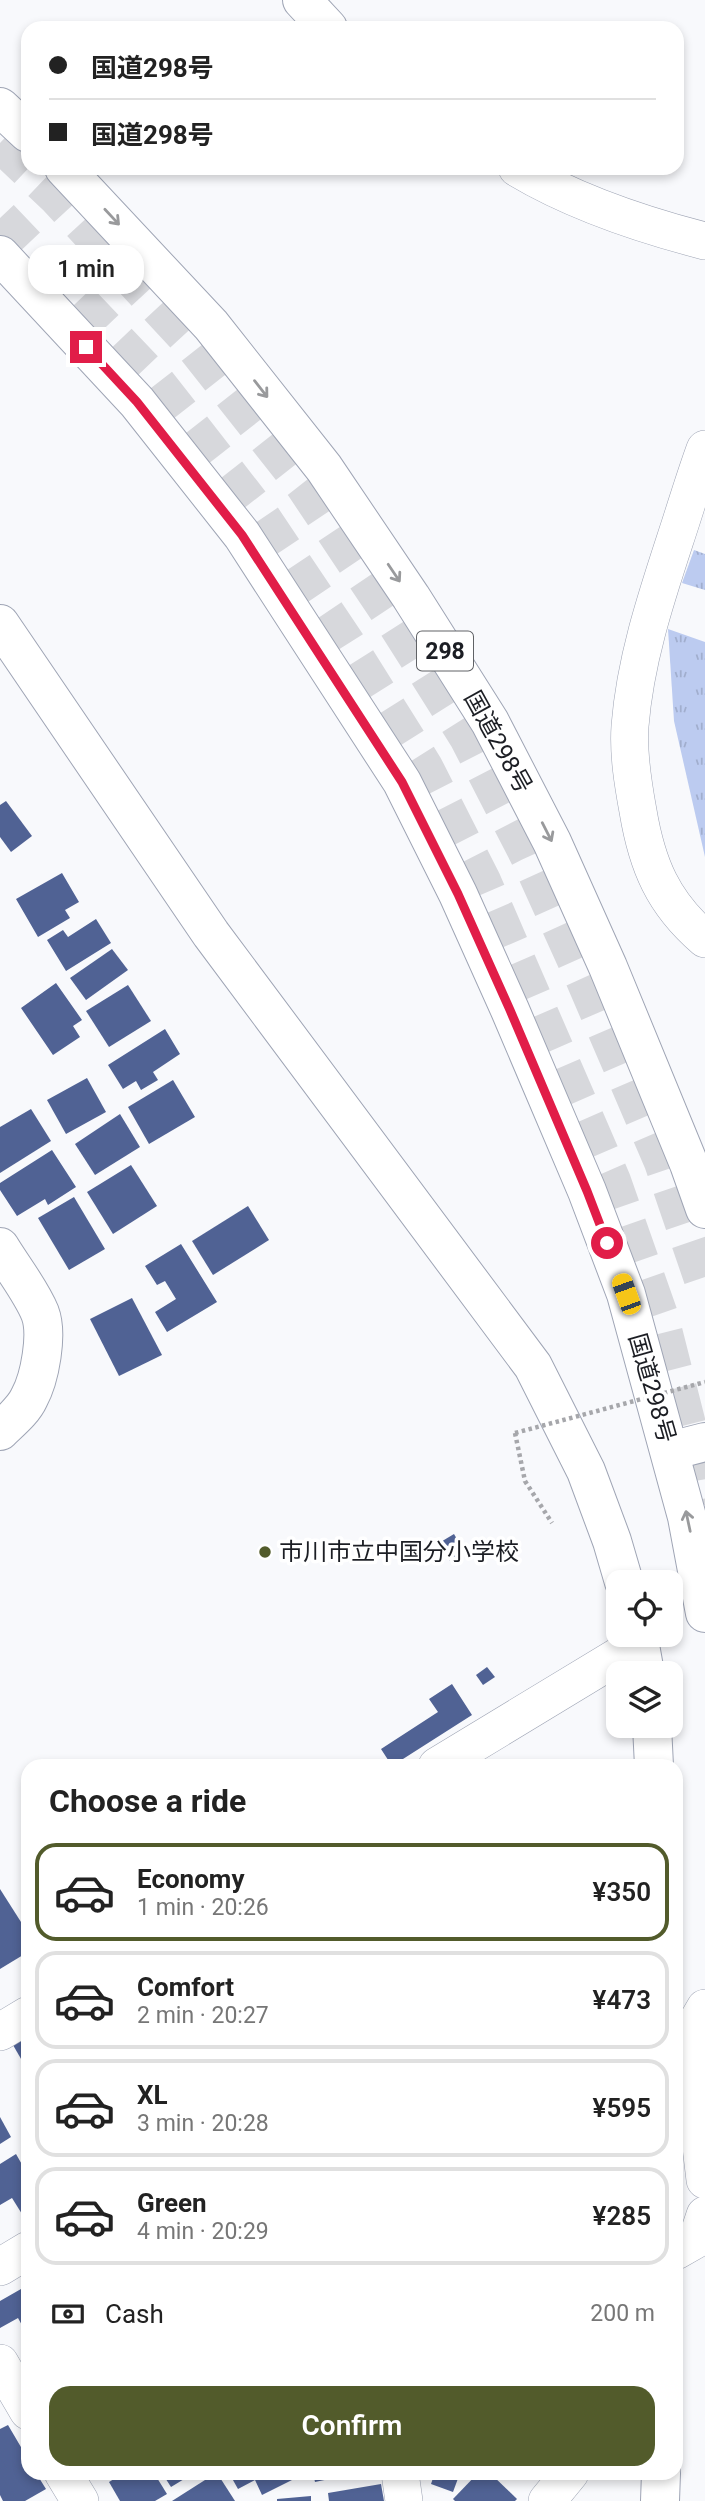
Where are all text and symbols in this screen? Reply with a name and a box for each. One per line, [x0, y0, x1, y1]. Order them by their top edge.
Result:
text: 国道298号 [91, 53, 214, 83]
text: 国道298号 [91, 120, 214, 150]
one-way arrow [103, 208, 120, 225]
callout: 1 min [28, 246, 144, 294]
text: 1 min [57, 256, 115, 283]
route end [70, 331, 102, 363]
one-way arrow [254, 379, 269, 397]
one-way arrow [387, 563, 402, 582]
road number: 298 [417, 632, 473, 670]
street label: 国道298号 [458, 686, 538, 798]
one-way arrow [541, 821, 554, 842]
route start [591, 1227, 623, 1259]
car [609, 1271, 644, 1317]
street label: 国道298号 [623, 1330, 681, 1446]
one-way arrow [680, 1510, 694, 1533]
place label: 市川市立中国分小学校 [279, 1538, 519, 1566]
marker: 市川市立中国分小学校 [257, 1544, 273, 1560]
map controls [606, 1570, 683, 1738]
button: locate [606, 1570, 683, 1647]
button: layers [606, 1661, 683, 1738]
text: Choose a ride [49, 1782, 246, 1820]
icon: car [53, 1861, 116, 1924]
text: Economy [137, 1864, 244, 1894]
text: ¥350 [593, 1877, 651, 1907]
text: 1 min · 20:26 [137, 1894, 269, 1921]
icon: car [53, 1969, 116, 2032]
text: Comfort [137, 1972, 234, 2002]
text: ¥473 [593, 1985, 651, 2015]
text: 2 min · 20:27 [137, 2002, 269, 2029]
icon: car [53, 2077, 116, 2140]
text: XL [137, 2080, 168, 2110]
text: ¥595 [593, 2093, 651, 2123]
text: 3 min · 20:28 [137, 2110, 269, 2137]
icon: car [53, 2185, 116, 2248]
text: Green [137, 2188, 207, 2218]
text: ¥285 [593, 2201, 651, 2231]
text: 4 min · 20:29 [137, 2218, 269, 2245]
icon: cash [49, 2295, 87, 2333]
text: Cash [105, 2299, 164, 2329]
text: 200 m [590, 2300, 655, 2327]
button: Confirm [49, 2386, 655, 2466]

